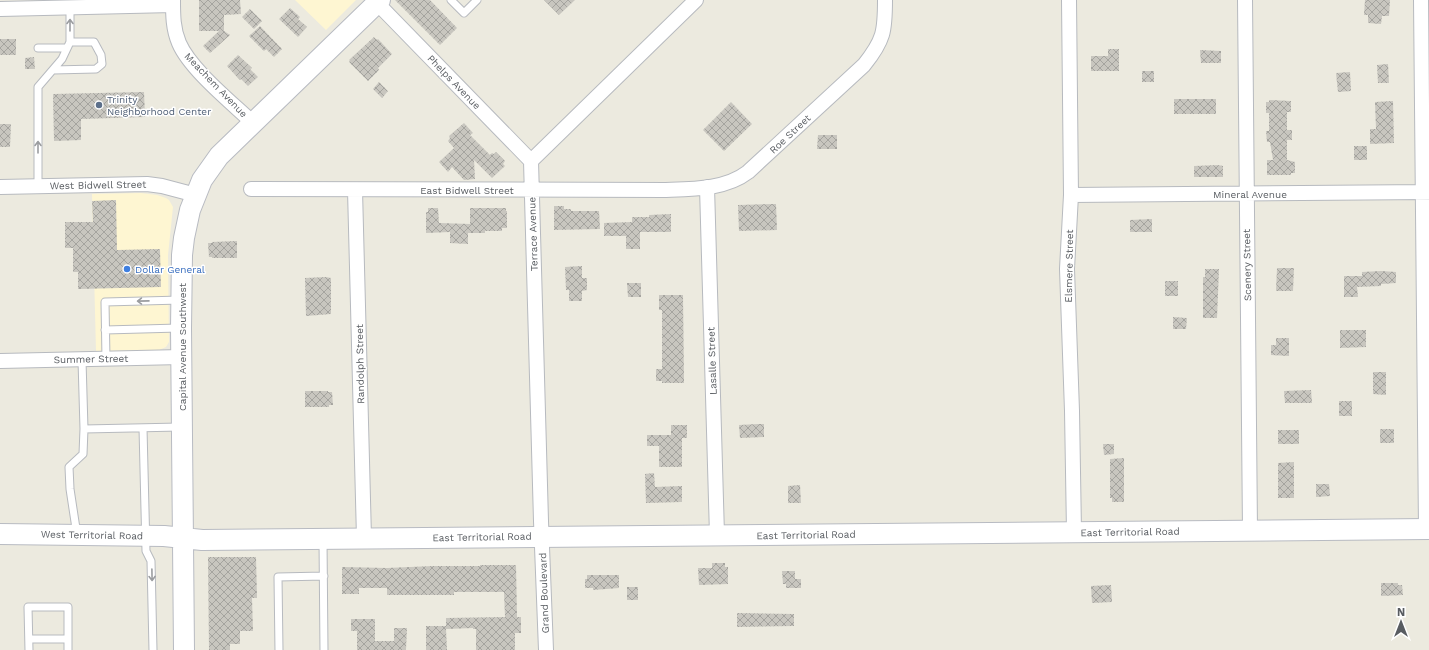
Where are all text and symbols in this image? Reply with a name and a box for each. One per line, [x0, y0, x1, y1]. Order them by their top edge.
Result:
one-way arrow [66, 19, 74, 32]
street label: Meachem Avenue [182, 50, 250, 120]
street label: Phelps Avenue [425, 53, 483, 112]
place label: Trinity Neighborhood Center [107, 94, 211, 117]
marker: Trinity Neighborhood Center [94, 100, 104, 110]
street label: Roe Street [767, 112, 813, 156]
one-way arrow [34, 141, 42, 154]
street label: West Bidwell Street [50, 179, 147, 191]
street label: East Bidwell Street [420, 185, 515, 196]
street label: Mineral Avenue [1213, 189, 1287, 200]
street label: Terrace Avenue [526, 197, 540, 271]
street label: Elsmere Street [1063, 228, 1075, 303]
street label: Scenery Street [1241, 228, 1253, 301]
marker: Dollar General [122, 264, 132, 274]
place label: Dollar General [135, 264, 205, 275]
street label: Capital Avenue Southwest [177, 282, 188, 411]
one-way arrow [137, 297, 150, 305]
street label: Randolph Street [354, 323, 366, 404]
street label: Lasalle Street [705, 326, 719, 395]
street label: Summer Street [54, 353, 129, 365]
street label: East Territorial Road [1080, 526, 1180, 538]
street label: West Territorial Road [41, 529, 143, 541]
street label: East Territorial Road [756, 529, 856, 541]
street label: East Territorial Road [432, 531, 532, 543]
street label: Grand Boulevard [537, 552, 551, 634]
one-way arrow [148, 568, 155, 581]
north arrow [1381, 602, 1421, 642]
text: N [1397, 606, 1405, 619]

